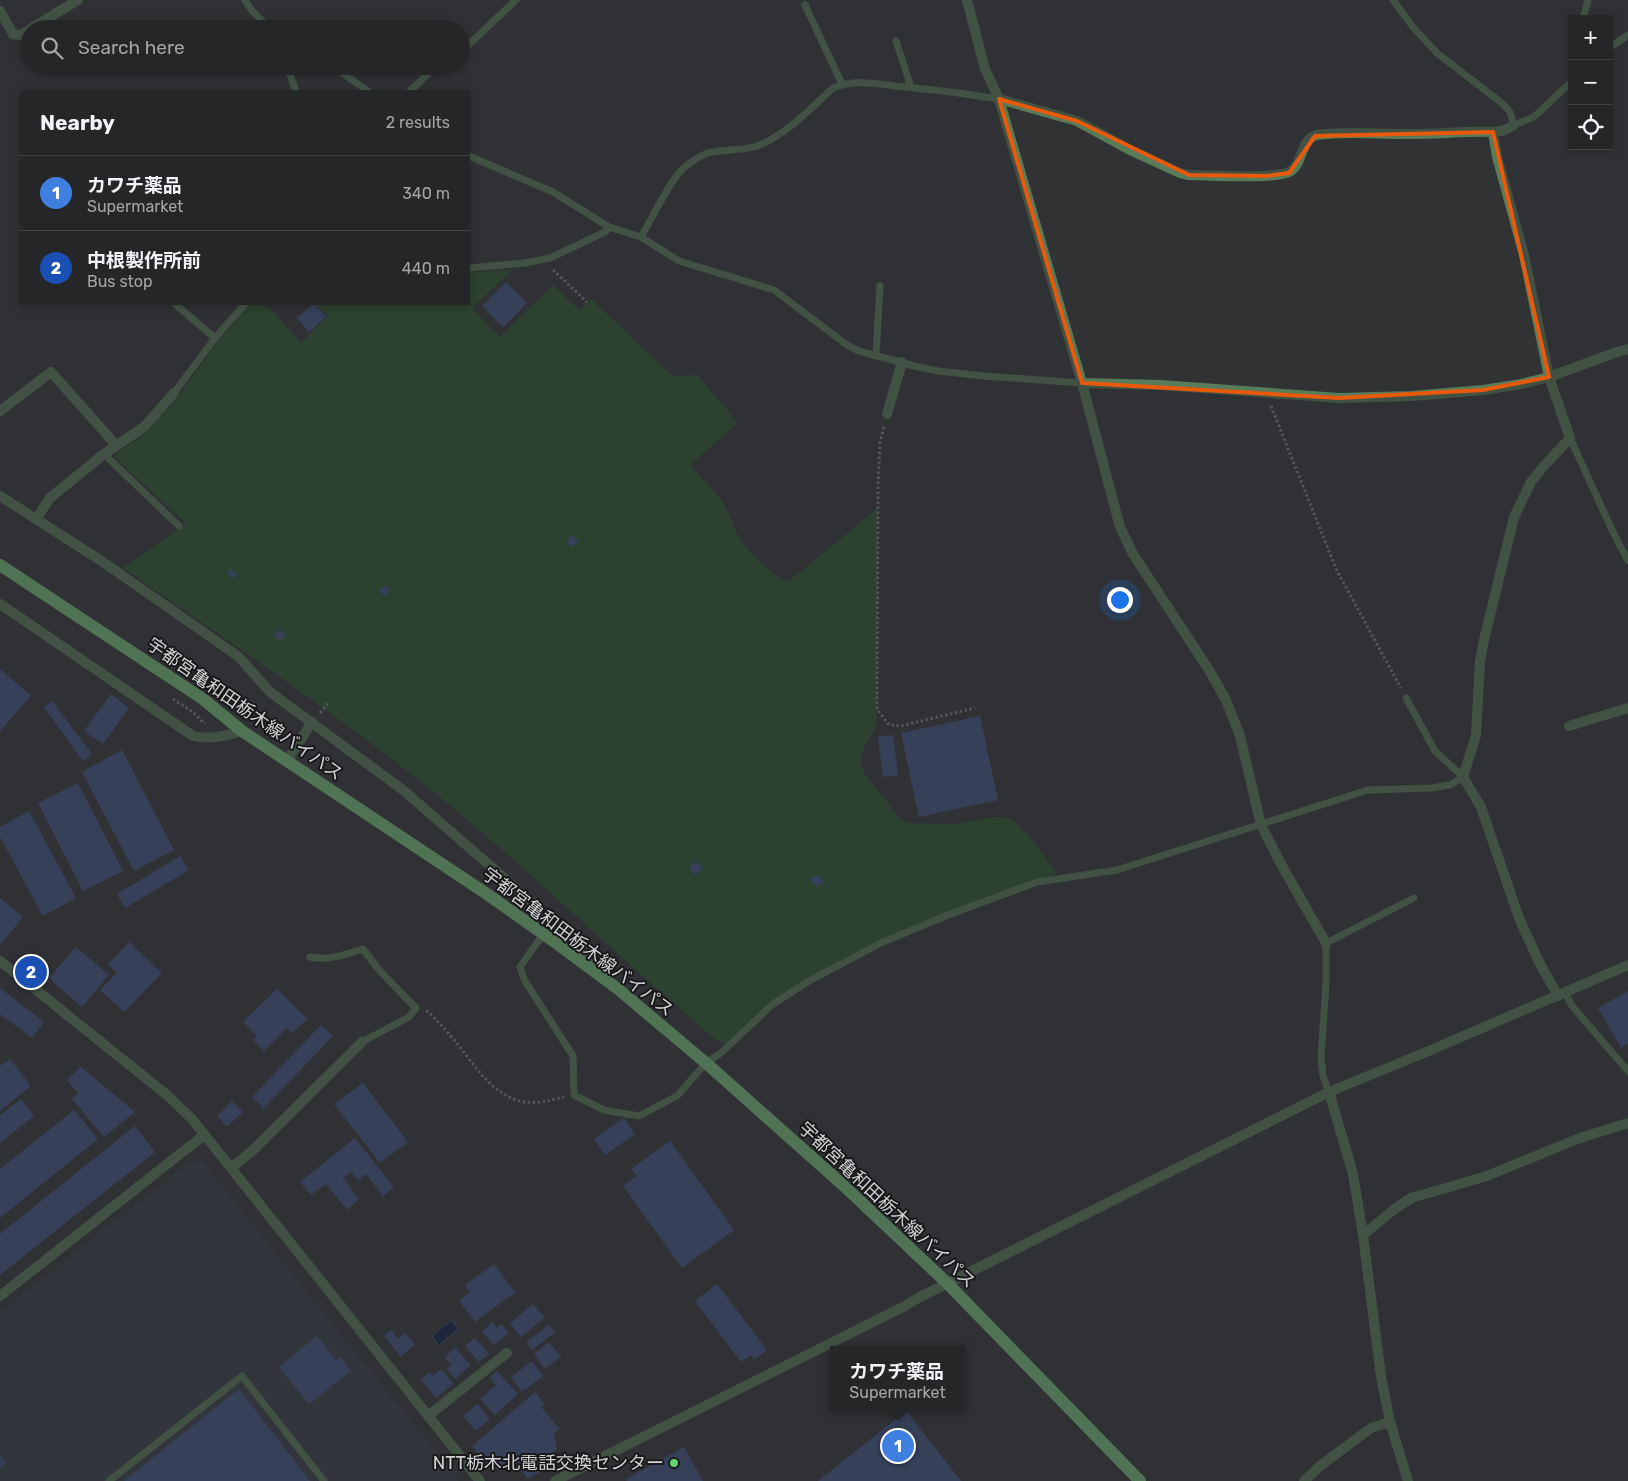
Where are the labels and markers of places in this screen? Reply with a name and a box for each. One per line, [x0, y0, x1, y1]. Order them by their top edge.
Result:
pin: 2 [15, 953, 47, 991]
pin: 1 [882, 1427, 914, 1465]
place label: NTT栃木北電話交換センター [433, 1452, 664, 1474]
marker: NTT栃木北電話交換センター [668, 1457, 680, 1469]

